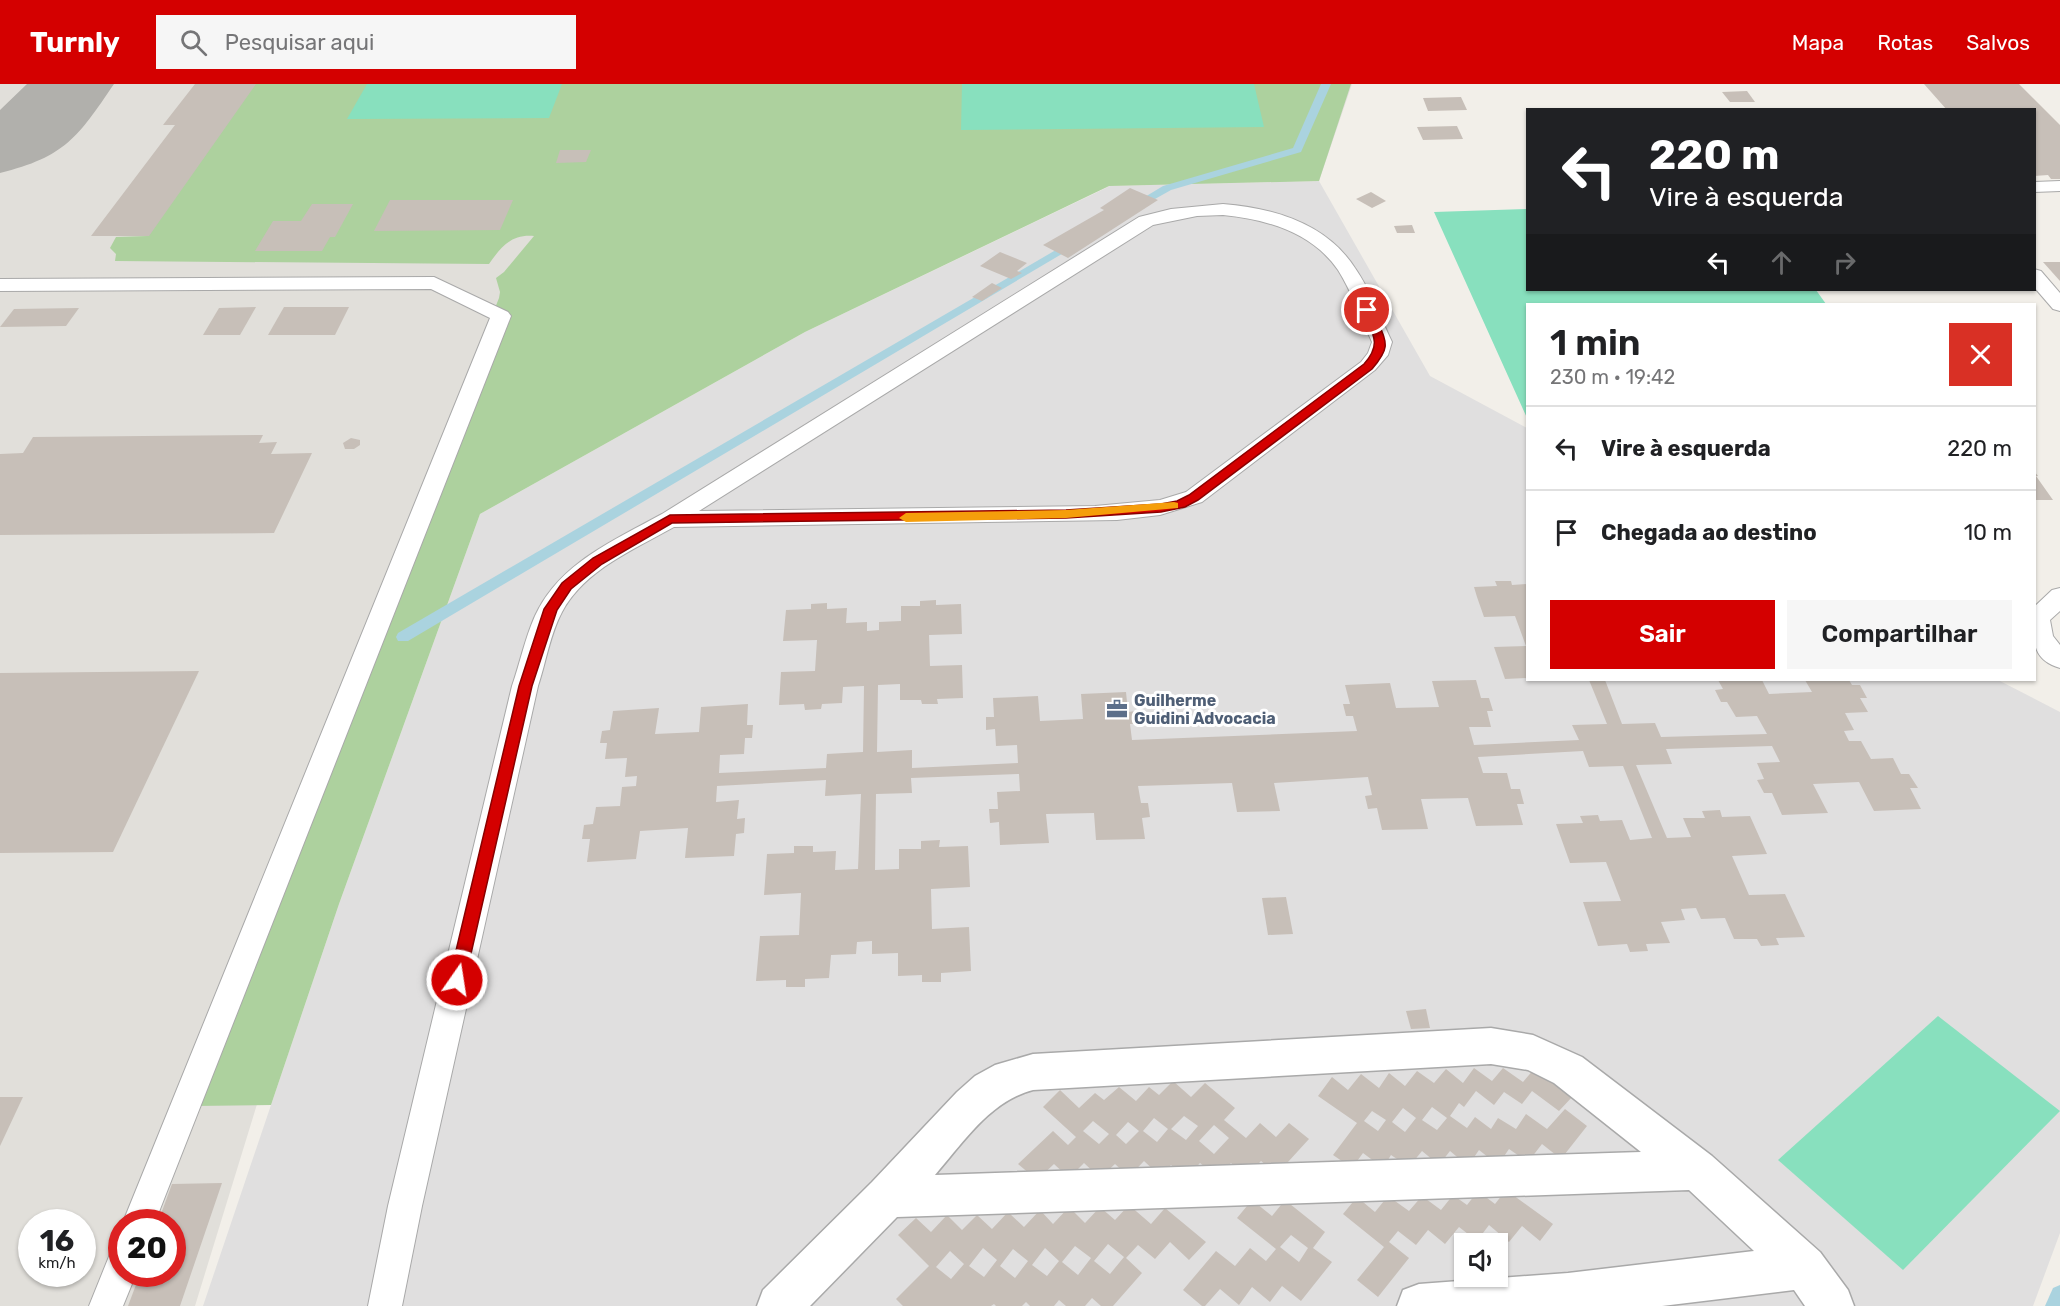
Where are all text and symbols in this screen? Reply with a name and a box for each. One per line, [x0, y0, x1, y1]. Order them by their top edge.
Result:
search box [156, 15, 576, 69]
text: Turnly [30, 26, 120, 59]
icon: search [177, 26, 210, 59]
text: Pesquisar aqui [225, 29, 374, 56]
text: Mapa [1792, 30, 1844, 55]
text: Rotas [1877, 30, 1933, 55]
text: Salvos [1966, 30, 2030, 55]
text: 220 m [1649, 130, 1780, 180]
icon: left [1550, 132, 1628, 210]
text: Vire à esquerda [1649, 181, 1844, 213]
icon: left [1702, 246, 1735, 279]
icon: ahead [1765, 246, 1798, 279]
icon: right [1828, 246, 1861, 279]
pin [1341, 284, 1392, 335]
icon: arrive [1350, 293, 1383, 326]
text: 1 min [1550, 321, 1641, 364]
button: close [1949, 323, 2012, 386]
text: 230 m · 19:42 [1550, 365, 1675, 389]
icon: left [1550, 432, 1583, 465]
text: Vire à esquerda [1601, 435, 1771, 462]
text: 220 m [1947, 435, 2012, 462]
icon: arrive [1550, 516, 1583, 549]
text: Chegada ao destino [1601, 519, 1817, 546]
text: 10 m [1964, 519, 2012, 546]
button: Sair [1550, 600, 1775, 669]
button: Compartilhar [1787, 600, 2012, 669]
place label: Guilherme Guidini Advocacia [1134, 691, 1276, 728]
office icon: Guilherme Guidini Advocacia [1105, 697, 1129, 721]
position arrow [425, 948, 489, 1012]
speed limit sign: 20 [108, 1209, 186, 1287]
text: 16 [40, 1223, 74, 1259]
map controls [1454, 1233, 1508, 1287]
button: sound [1454, 1233, 1508, 1287]
text: km/h [38, 1254, 76, 1272]

